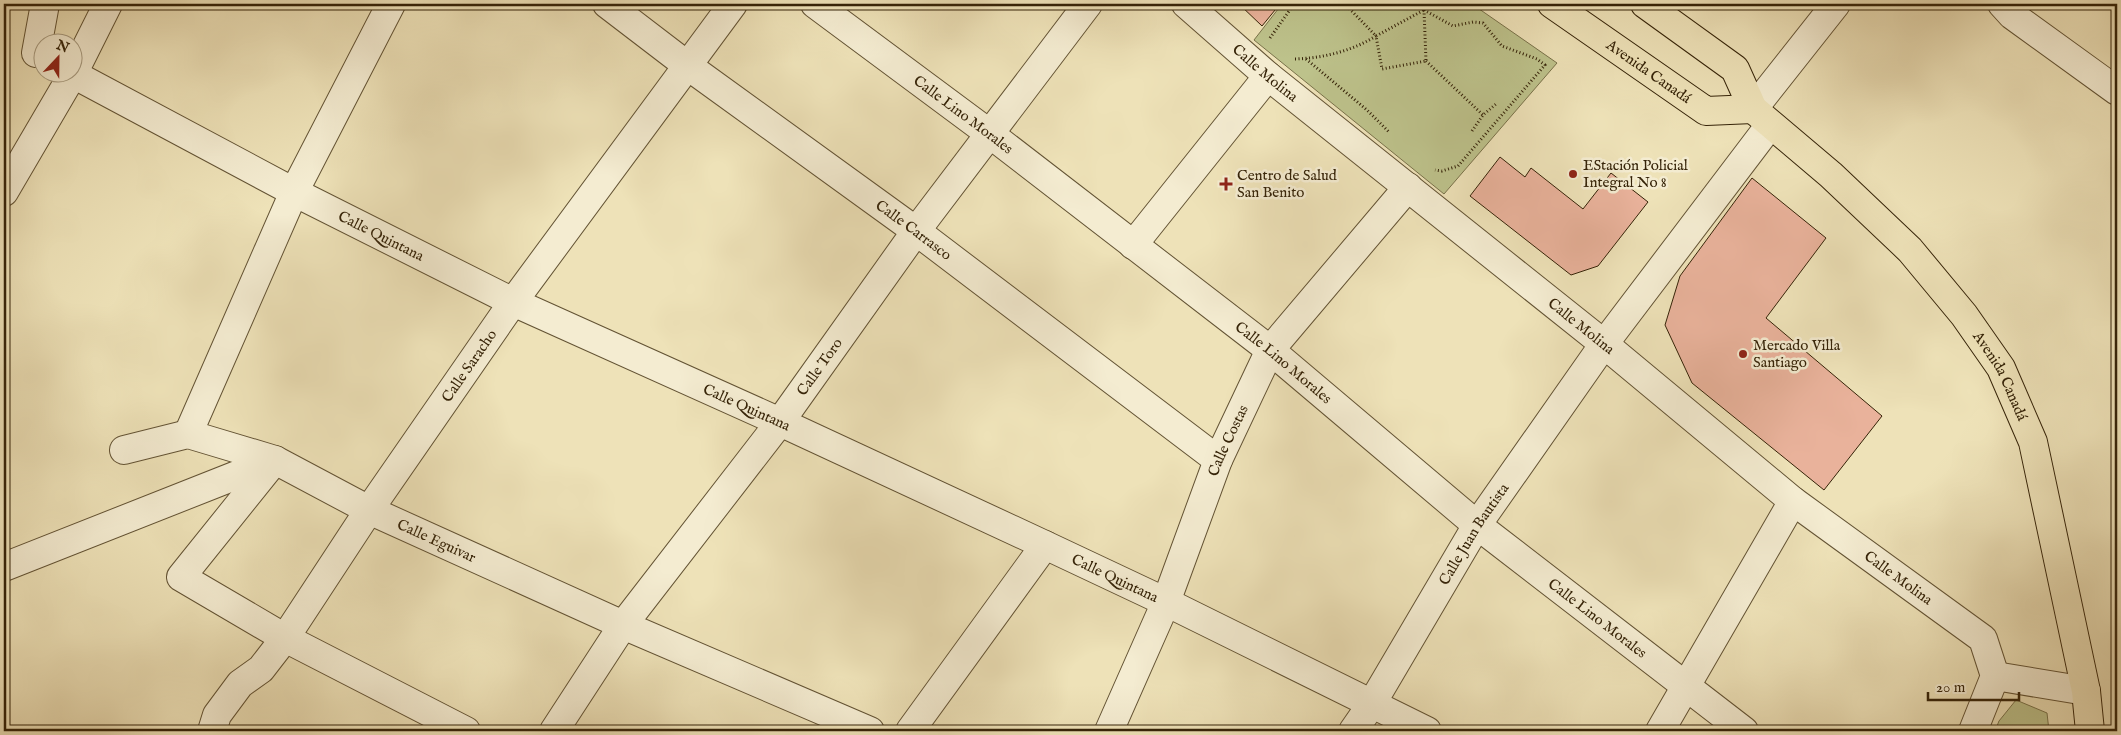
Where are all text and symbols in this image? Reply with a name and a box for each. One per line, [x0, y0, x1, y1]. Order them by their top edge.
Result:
north arrow [32, 32, 82, 82]
street label: Avenida Canadá [1602, 35, 1695, 108]
text: N [53, 36, 71, 57]
street label: Calle Molina [1228, 40, 1302, 107]
street label: Calle Lino Morales [909, 71, 1017, 158]
place label: EStación Policial Integral No 8 [1583, 156, 1689, 192]
place label: Centro de Salud San Benito [1237, 166, 1338, 202]
marker: EStación Policial Integral No 8 [1567, 168, 1579, 180]
marker: Centro de Salud San Benito [1219, 177, 1233, 191]
street label: Calle Carrasco [872, 196, 955, 265]
street label: Calle Quintana [335, 207, 427, 266]
street label: Calle Molina [1544, 294, 1619, 359]
street label: Calle Lino Morales [1231, 317, 1336, 408]
street label: Calle Saracho [438, 326, 501, 406]
street label: Avenida Canadá [1968, 327, 2032, 424]
street label: Calle Toro [793, 334, 847, 400]
place label: Mercado Villa Santiago [1753, 336, 1841, 372]
marker: Mercado Villa Santiago [1737, 348, 1749, 360]
street label: Calle Quintana [700, 380, 794, 436]
street label: Calle Costas [1204, 402, 1253, 479]
street label: Calle Juan Bautista [1435, 479, 1514, 589]
street label: Calle Eguivar [394, 515, 479, 567]
street label: Calle Molina [1860, 547, 1937, 610]
street label: Calle Quintana [1068, 550, 1162, 607]
street label: Calle Lino Morales [1544, 574, 1651, 663]
scale bar [1928, 670, 2020, 702]
text: 20 m [1936, 678, 1966, 697]

